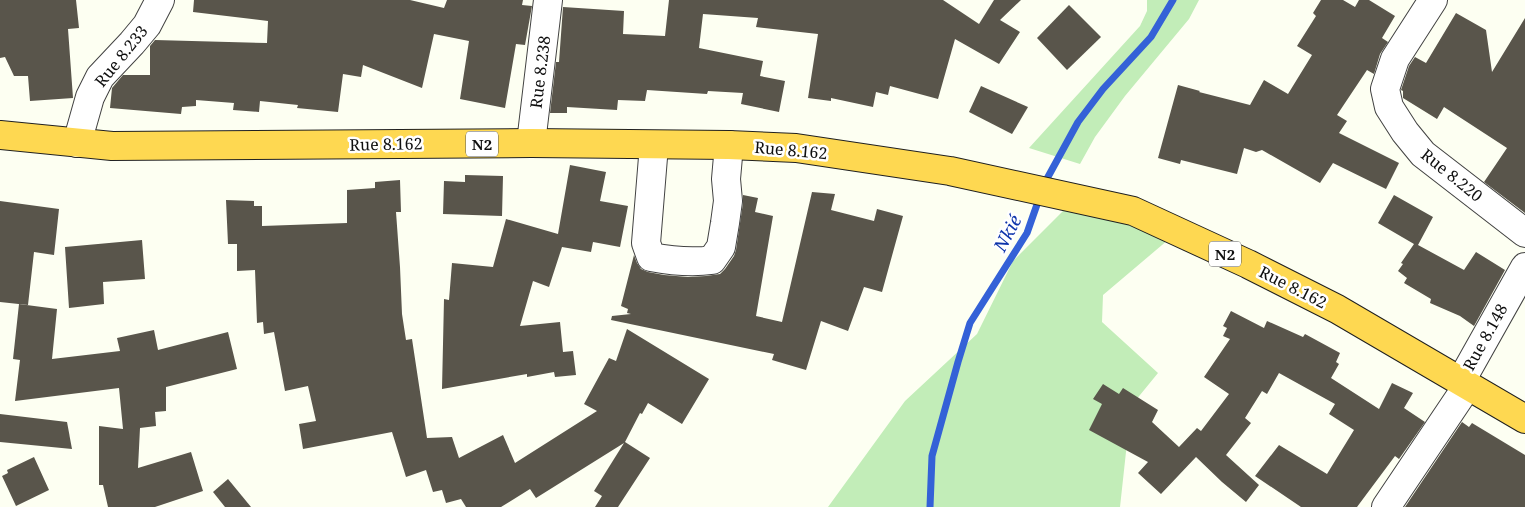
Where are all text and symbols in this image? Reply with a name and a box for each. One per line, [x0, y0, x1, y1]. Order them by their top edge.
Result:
street label: Rue 8.233 [89, 21, 153, 91]
street label: Rue 8.238 [525, 34, 555, 110]
street label: Rue 8.162 [349, 132, 423, 156]
road number: N2 [466, 132, 498, 156]
street label: Rue 8.162 [754, 136, 828, 164]
street label: Rue 8.220 [1417, 143, 1487, 207]
water label: Nkié [987, 209, 1027, 256]
road number: N2 [1209, 242, 1241, 266]
street label: Rue 8.162 [1255, 261, 1331, 313]
street label: Rue 8.148 [1458, 300, 1512, 374]

